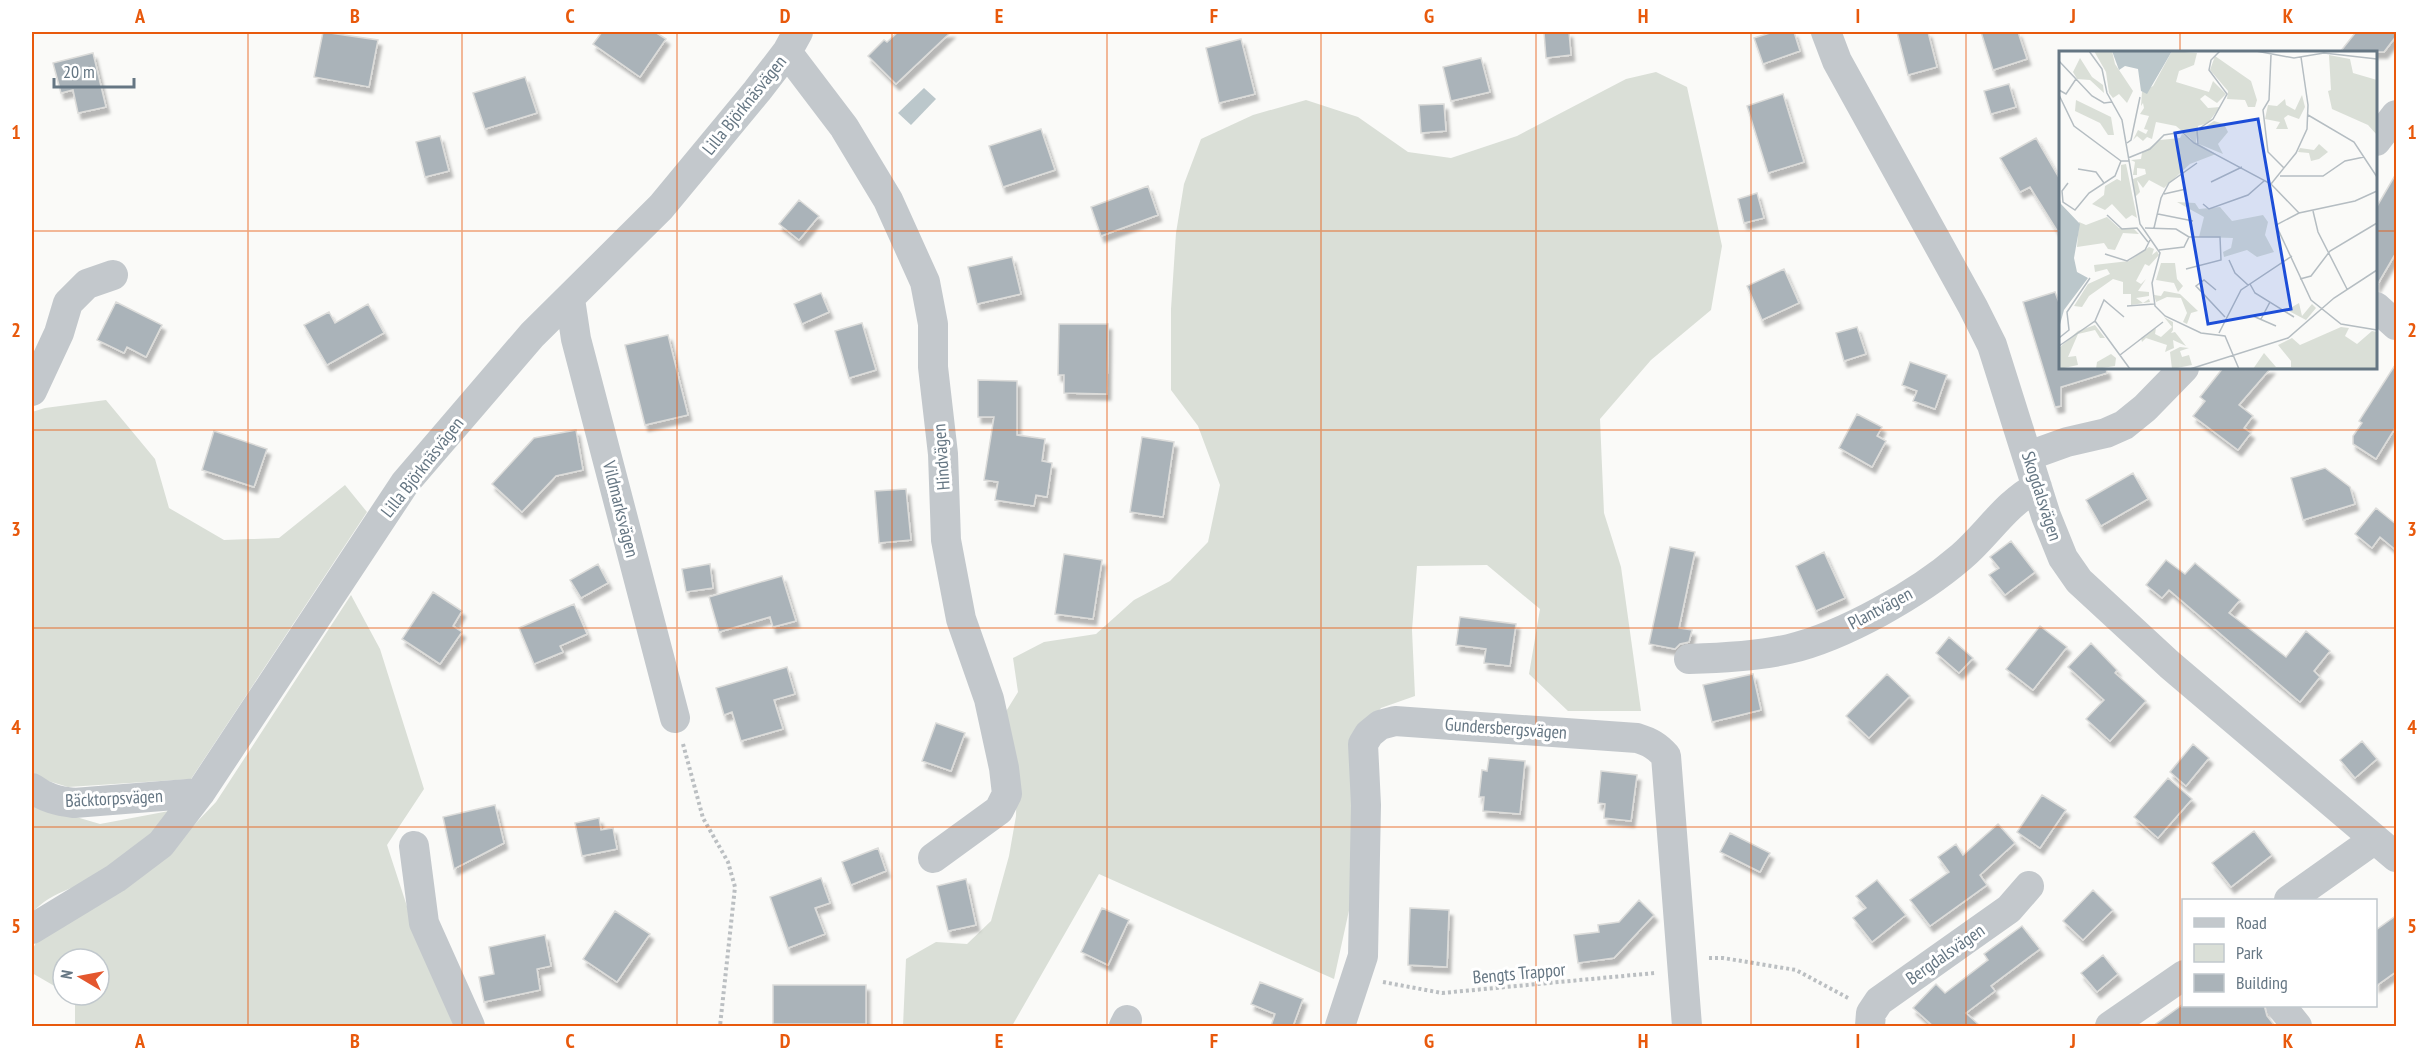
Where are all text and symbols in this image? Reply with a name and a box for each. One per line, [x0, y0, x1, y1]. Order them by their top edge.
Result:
text: A [134, 3, 146, 29]
text: B [350, 3, 360, 29]
text: C [565, 3, 575, 29]
text: D [780, 3, 791, 29]
text: E [995, 3, 1003, 29]
text: F [1210, 3, 1218, 29]
text: G [1424, 3, 1434, 29]
text: H [1638, 3, 1648, 29]
text: I [1856, 3, 1860, 29]
text: J [2069, 3, 2076, 29]
text: K [2283, 3, 2294, 29]
scale bar [54, 51, 134, 89]
street label: Lilla Björknäsvägen [697, 51, 791, 159]
inset map [2059, 51, 2377, 369]
text: 20 m [63, 60, 95, 83]
text: 1 [11, 119, 21, 145]
text: 1 [2407, 119, 2417, 145]
text: 2 [11, 317, 21, 343]
text: 2 [2407, 317, 2417, 343]
street label: Lilla Björknäsvägen [376, 412, 468, 522]
street label: Hindvägen [927, 423, 955, 491]
street label: Skogdalsvägen [2017, 448, 2067, 544]
street label: Vildmarksvägen [598, 457, 644, 560]
text: 3 [11, 516, 21, 542]
text: 3 [2407, 516, 2417, 542]
street label: Plantvägen [1844, 582, 1916, 634]
street label: Gundersbergsvägen [1444, 712, 1568, 744]
text: 4 [11, 714, 21, 740]
text: 4 [2407, 714, 2417, 740]
street label: Bäcktorpsvägen [65, 784, 163, 812]
legend [2182, 899, 2377, 1007]
text: Road [2236, 911, 2267, 934]
text: 5 [11, 913, 21, 939]
text: 5 [2407, 913, 2417, 939]
street label: Bergdalsvägen [1901, 918, 1989, 990]
text: Park [2236, 941, 2263, 964]
north arrow [51, 947, 111, 1007]
street label: Bengts Trappor [1472, 957, 1566, 989]
text: N [56, 968, 77, 980]
text: Building [2236, 971, 2288, 994]
text: A [134, 1028, 146, 1054]
text: B [350, 1028, 360, 1054]
text: C [565, 1028, 575, 1054]
text: D [780, 1028, 791, 1054]
text: E [995, 1028, 1003, 1054]
text: F [1210, 1028, 1218, 1054]
text: G [1424, 1028, 1434, 1054]
text: H [1638, 1028, 1648, 1054]
text: I [1856, 1028, 1860, 1054]
text: J [2069, 1028, 2076, 1054]
text: K [2283, 1028, 2294, 1054]

